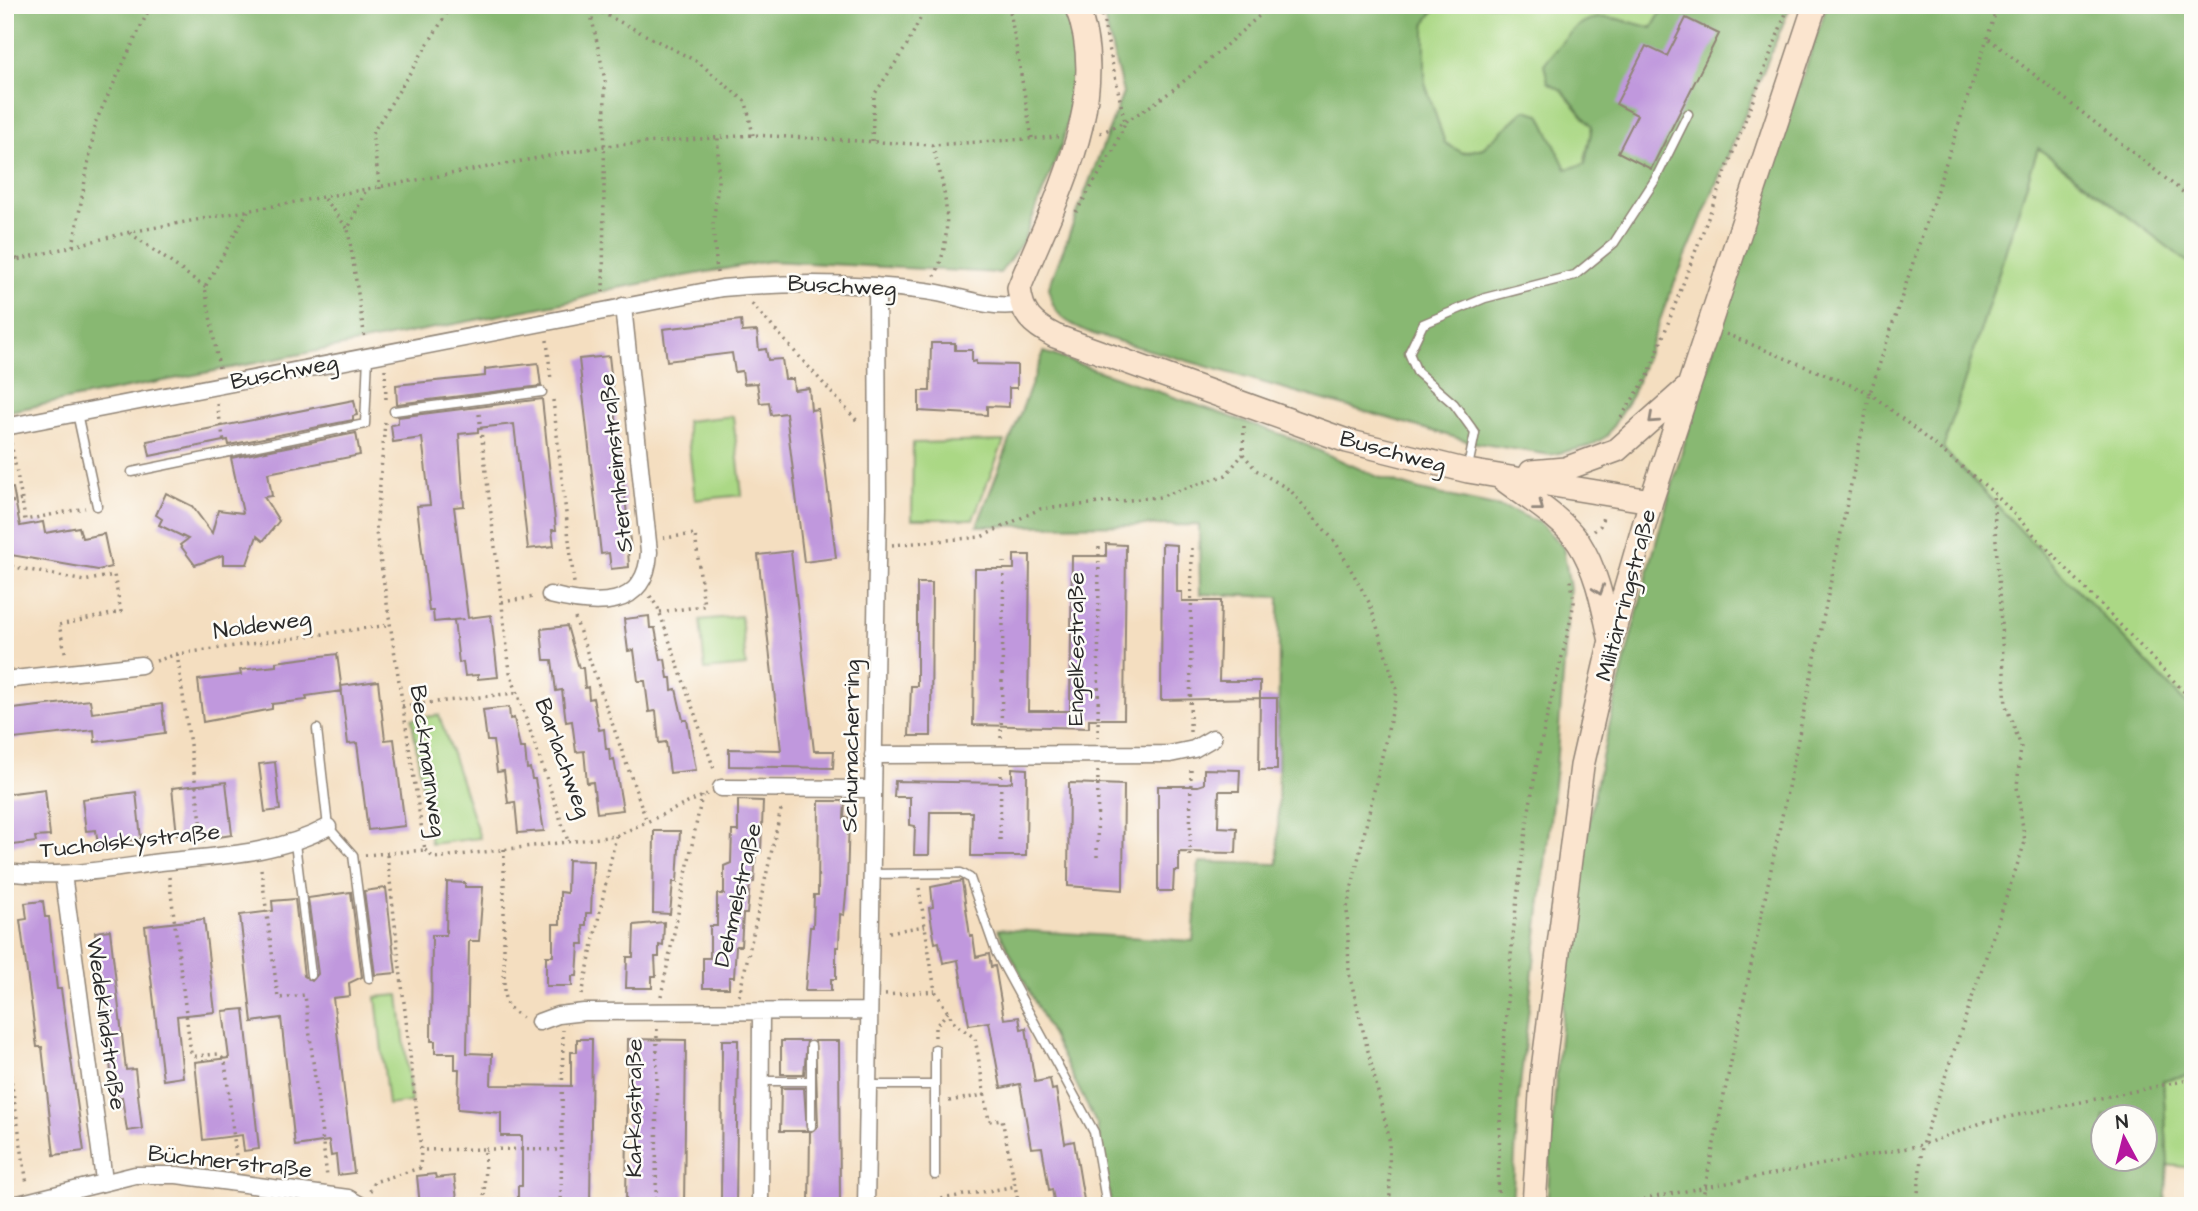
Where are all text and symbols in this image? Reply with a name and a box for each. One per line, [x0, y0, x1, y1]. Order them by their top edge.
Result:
street label: Buschweg [787, 267, 897, 306]
street label: Buschweg [228, 346, 341, 399]
street label: Sternheimstraße [591, 372, 641, 554]
one-way arrow [1648, 411, 1661, 423]
street label: Buschweg [1336, 423, 1450, 482]
one-way arrow [1531, 499, 1543, 512]
street label: Militärringstraße [1588, 505, 1665, 685]
street label: Engelkestraße [1060, 572, 1093, 726]
one-way arrow [1591, 583, 1605, 596]
street label: Noldeweg [211, 602, 313, 649]
street label: Schumacherring [833, 659, 870, 833]
street label: Beckmannweg [401, 683, 455, 839]
street label: Barlachweg [526, 694, 599, 823]
street label: Tucholskystraße [38, 816, 222, 867]
street label: Dehmelstraße [706, 820, 770, 970]
street label: Wedekindstraße [78, 936, 134, 1112]
street label: Kafkastraße [618, 1038, 650, 1178]
north arrow [2090, 1102, 2160, 1172]
text: N [2115, 1108, 2130, 1137]
street label: Büchnerstraße [146, 1137, 314, 1187]

